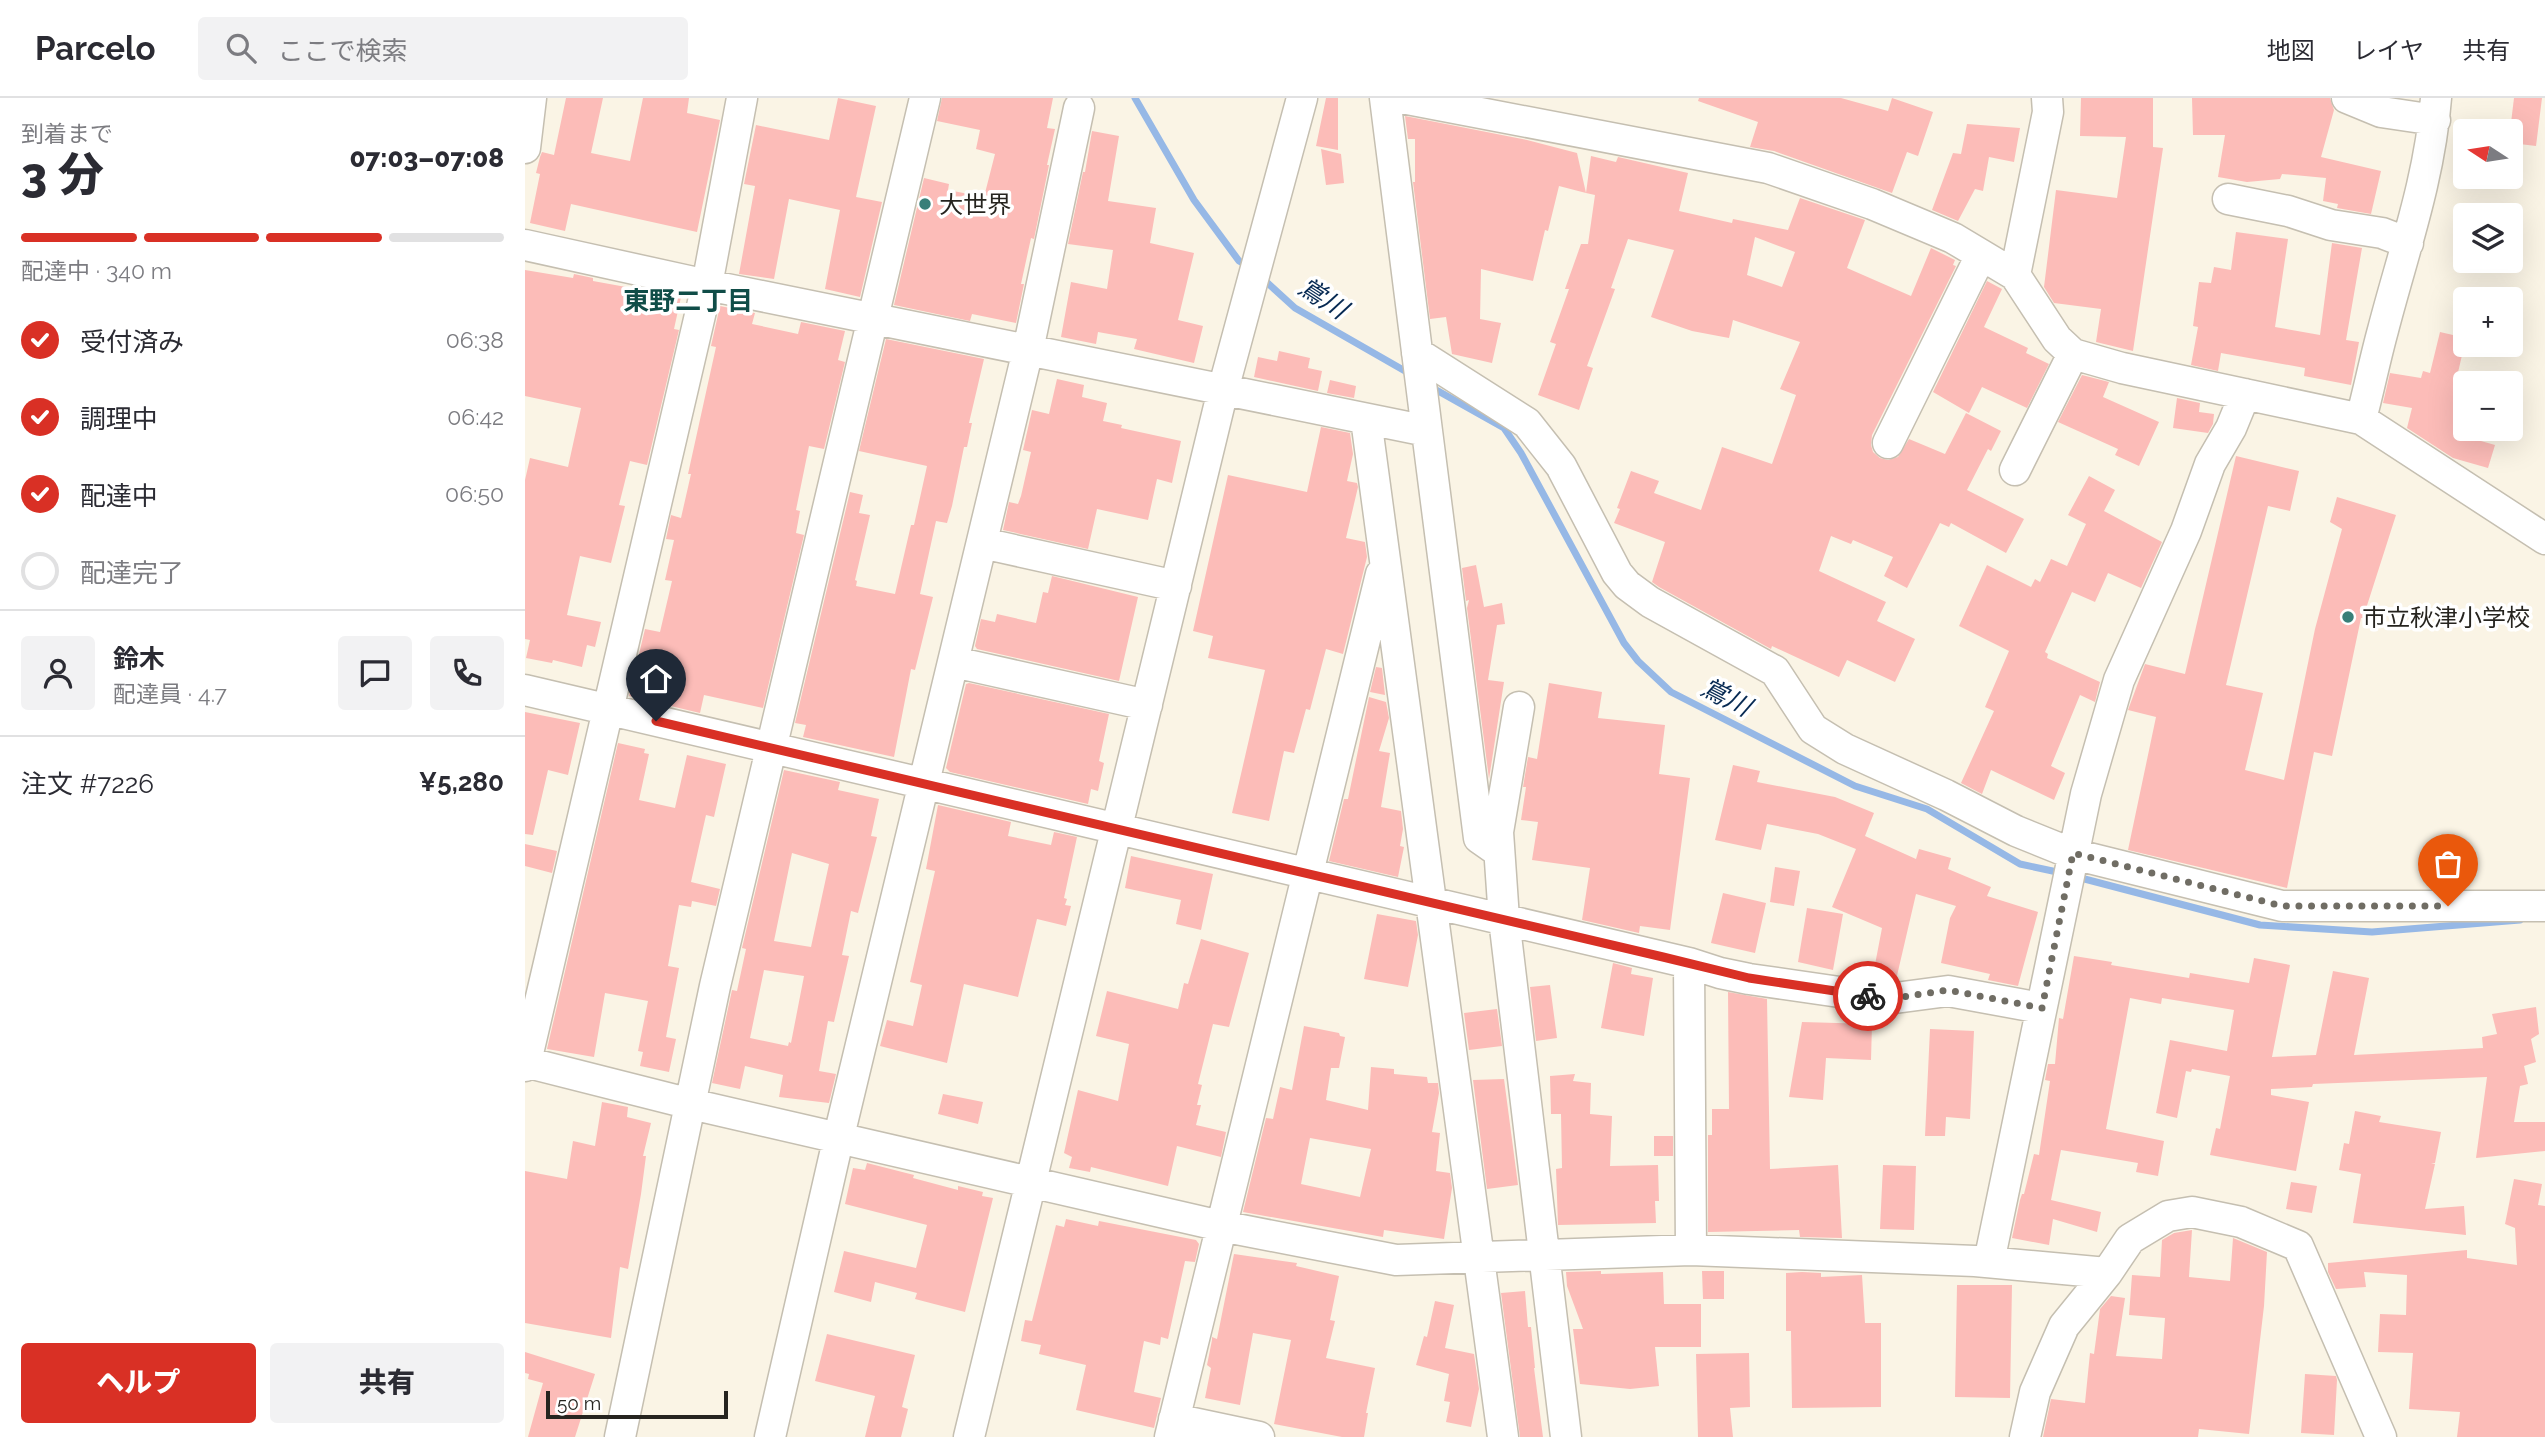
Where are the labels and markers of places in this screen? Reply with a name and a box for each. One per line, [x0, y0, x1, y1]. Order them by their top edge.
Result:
place label: 大世界 [939, 190, 1011, 219]
marker: 大世界 [917, 196, 933, 212]
place label: 市立秋津小学校 [2362, 603, 2530, 632]
marker: 市立秋津小学校 [2340, 609, 2356, 625]
pin [626, 649, 686, 721]
pin [2418, 834, 2478, 906]

